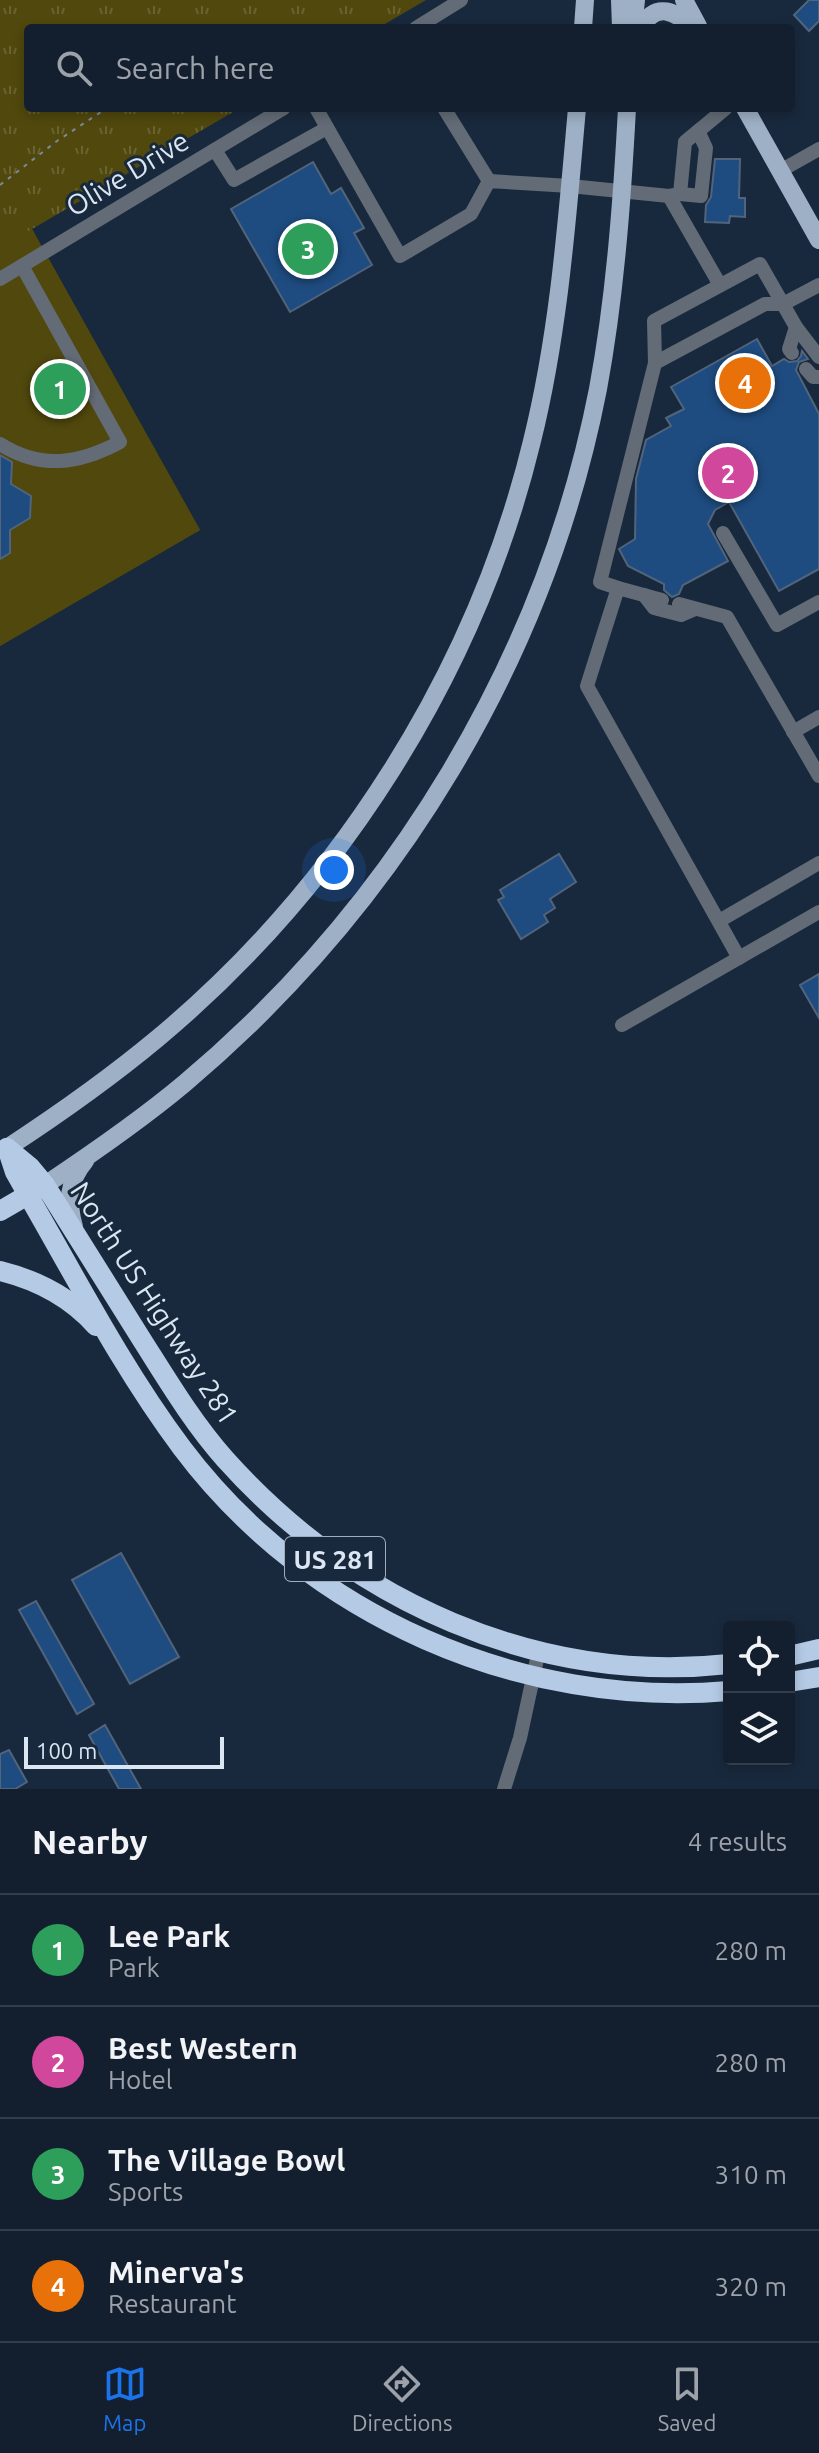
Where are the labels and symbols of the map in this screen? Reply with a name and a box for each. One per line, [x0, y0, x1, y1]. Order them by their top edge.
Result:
street label: Olive Drive [60, 124, 194, 222]
pin: 3 [282, 219, 334, 279]
pin: 4 [719, 353, 771, 413]
pin: 1 [34, 359, 86, 419]
pin: 2 [702, 443, 754, 503]
your location [314, 850, 354, 890]
street label: North US Highway 281 [65, 1176, 245, 1430]
road number: US 281 [285, 1537, 385, 1581]
scale bar [24, 1733, 224, 1769]

